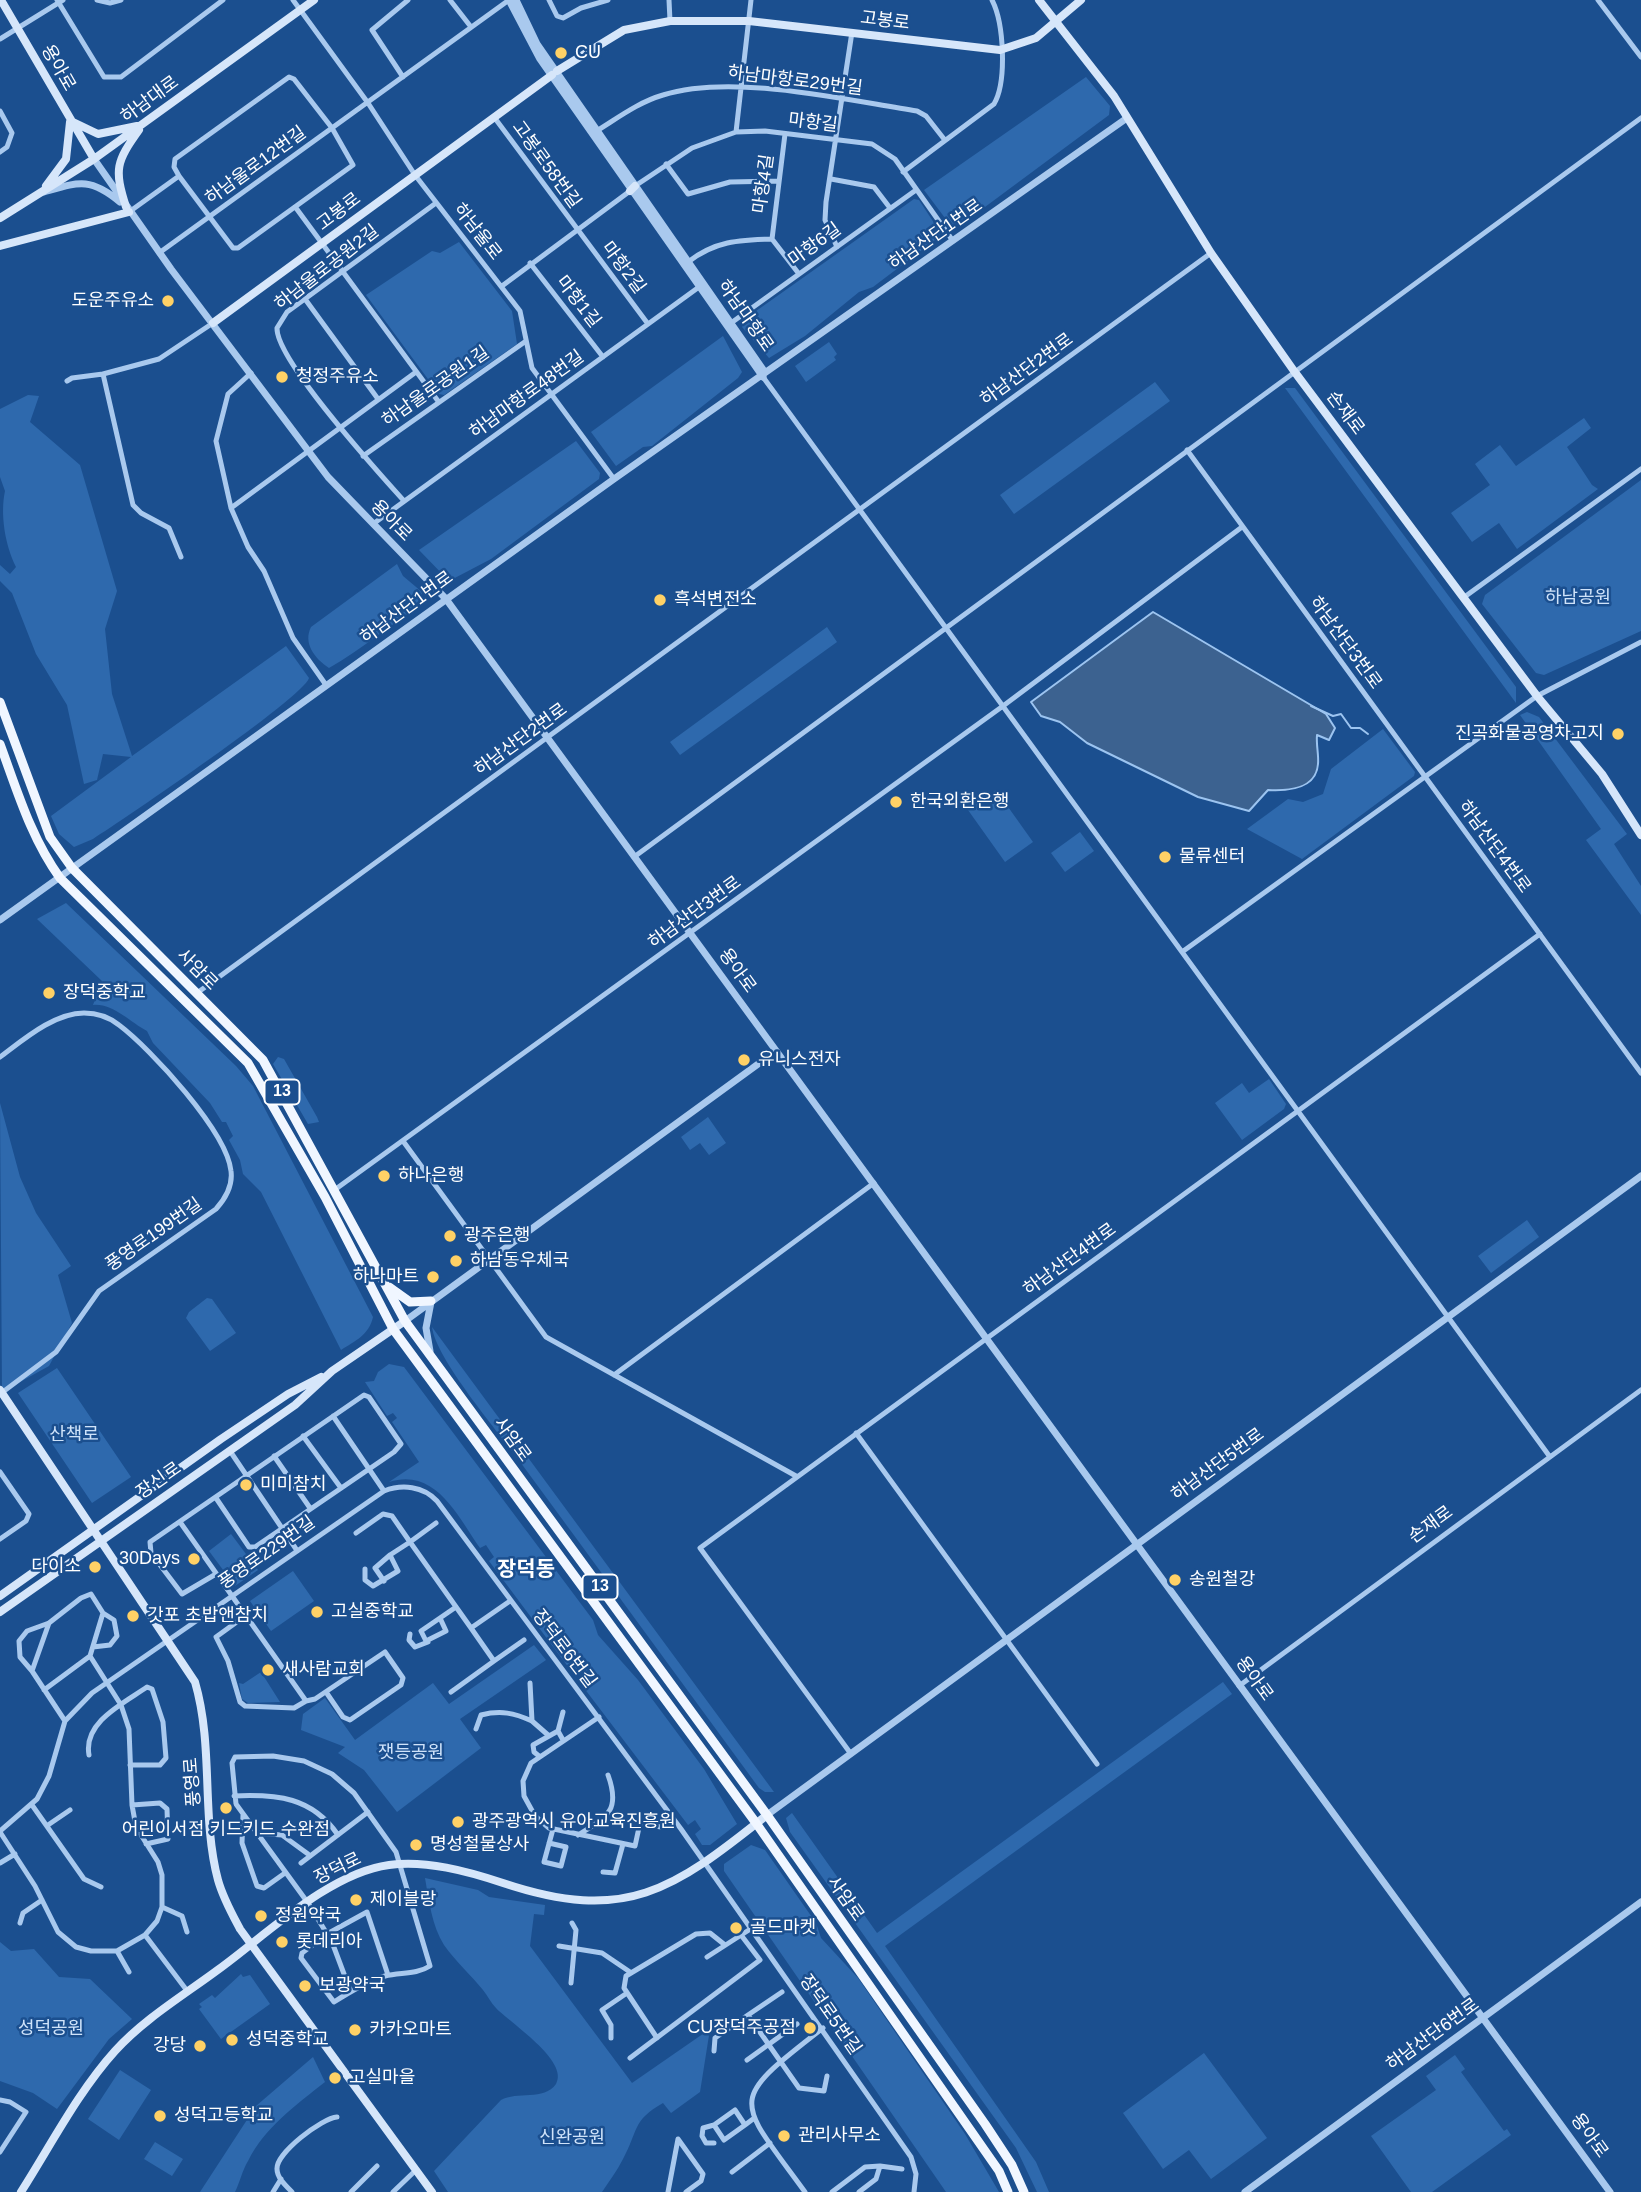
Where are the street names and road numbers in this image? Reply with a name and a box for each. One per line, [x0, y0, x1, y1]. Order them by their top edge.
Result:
street label: 고봉로 [859, 7, 911, 35]
street label: 용아로 [36, 41, 80, 95]
street label: 하남마항로29번길 [726, 62, 864, 100]
street label: 하남대로 [117, 72, 183, 128]
street label: 마항길 [787, 109, 839, 137]
street label: 고봉로58번길 [507, 117, 585, 213]
street label: 하남울로12번길 [201, 122, 311, 210]
street label: 마항4길 [749, 153, 779, 215]
street label: 고봉로 [313, 188, 365, 236]
street label: 하남산단1번로 [885, 195, 987, 275]
street label: 하남울로 [448, 199, 506, 265]
street label: 마항6길 [785, 219, 845, 271]
street label: 하남울로공원2길 [271, 221, 383, 315]
street label: 마항2길 [596, 238, 650, 298]
street label: 마항1길 [551, 272, 605, 332]
street label: 하남마항로 [712, 276, 778, 356]
street label: 하남산단2번로 [976, 329, 1078, 411]
street label: 하남울로공원1길 [378, 342, 494, 432]
street label: 하남마항로48번길 [466, 346, 588, 444]
street label: 손재로 [1321, 387, 1369, 439]
street label: 용아로 [366, 496, 416, 546]
street label: 하남산단1번로 [356, 567, 458, 649]
street label: 하남산단3번로 [1304, 592, 1386, 694]
street label: 하남산단2번로 [470, 699, 572, 781]
street label: 하남산단4번로 [1453, 796, 1535, 898]
street label: 하남산단3번로 [644, 872, 746, 954]
street label: 사암로 [172, 945, 222, 995]
street label: 용아로 [714, 945, 760, 997]
road number: 13 [264, 1080, 300, 1104]
street label: 풍영로199번길 [102, 1194, 206, 1276]
street label: 하남산단4번로 [1019, 1219, 1121, 1301]
street label: 사암로 [489, 1414, 535, 1466]
street label: 하남산단5번로 [1167, 1424, 1269, 1506]
street label: 장신로 [132, 1458, 186, 1504]
street label: 손재로 [1405, 1502, 1457, 1548]
street label: 풍영로229번길 [215, 1512, 319, 1594]
road number: 13 [582, 1574, 618, 1600]
street label: 장덕로6번길 [527, 1605, 601, 1693]
street label: 용아로 [1231, 1653, 1277, 1705]
street label: 풍영로 [180, 1756, 206, 1808]
street label: 장덕로 [311, 1848, 365, 1890]
street label: 사암로 [822, 1872, 868, 1926]
street label: 장덕로5번길 [795, 1971, 865, 2059]
street label: 하남산단6번로 [1382, 1994, 1484, 2076]
street label: 용아로 [1566, 2110, 1612, 2162]

